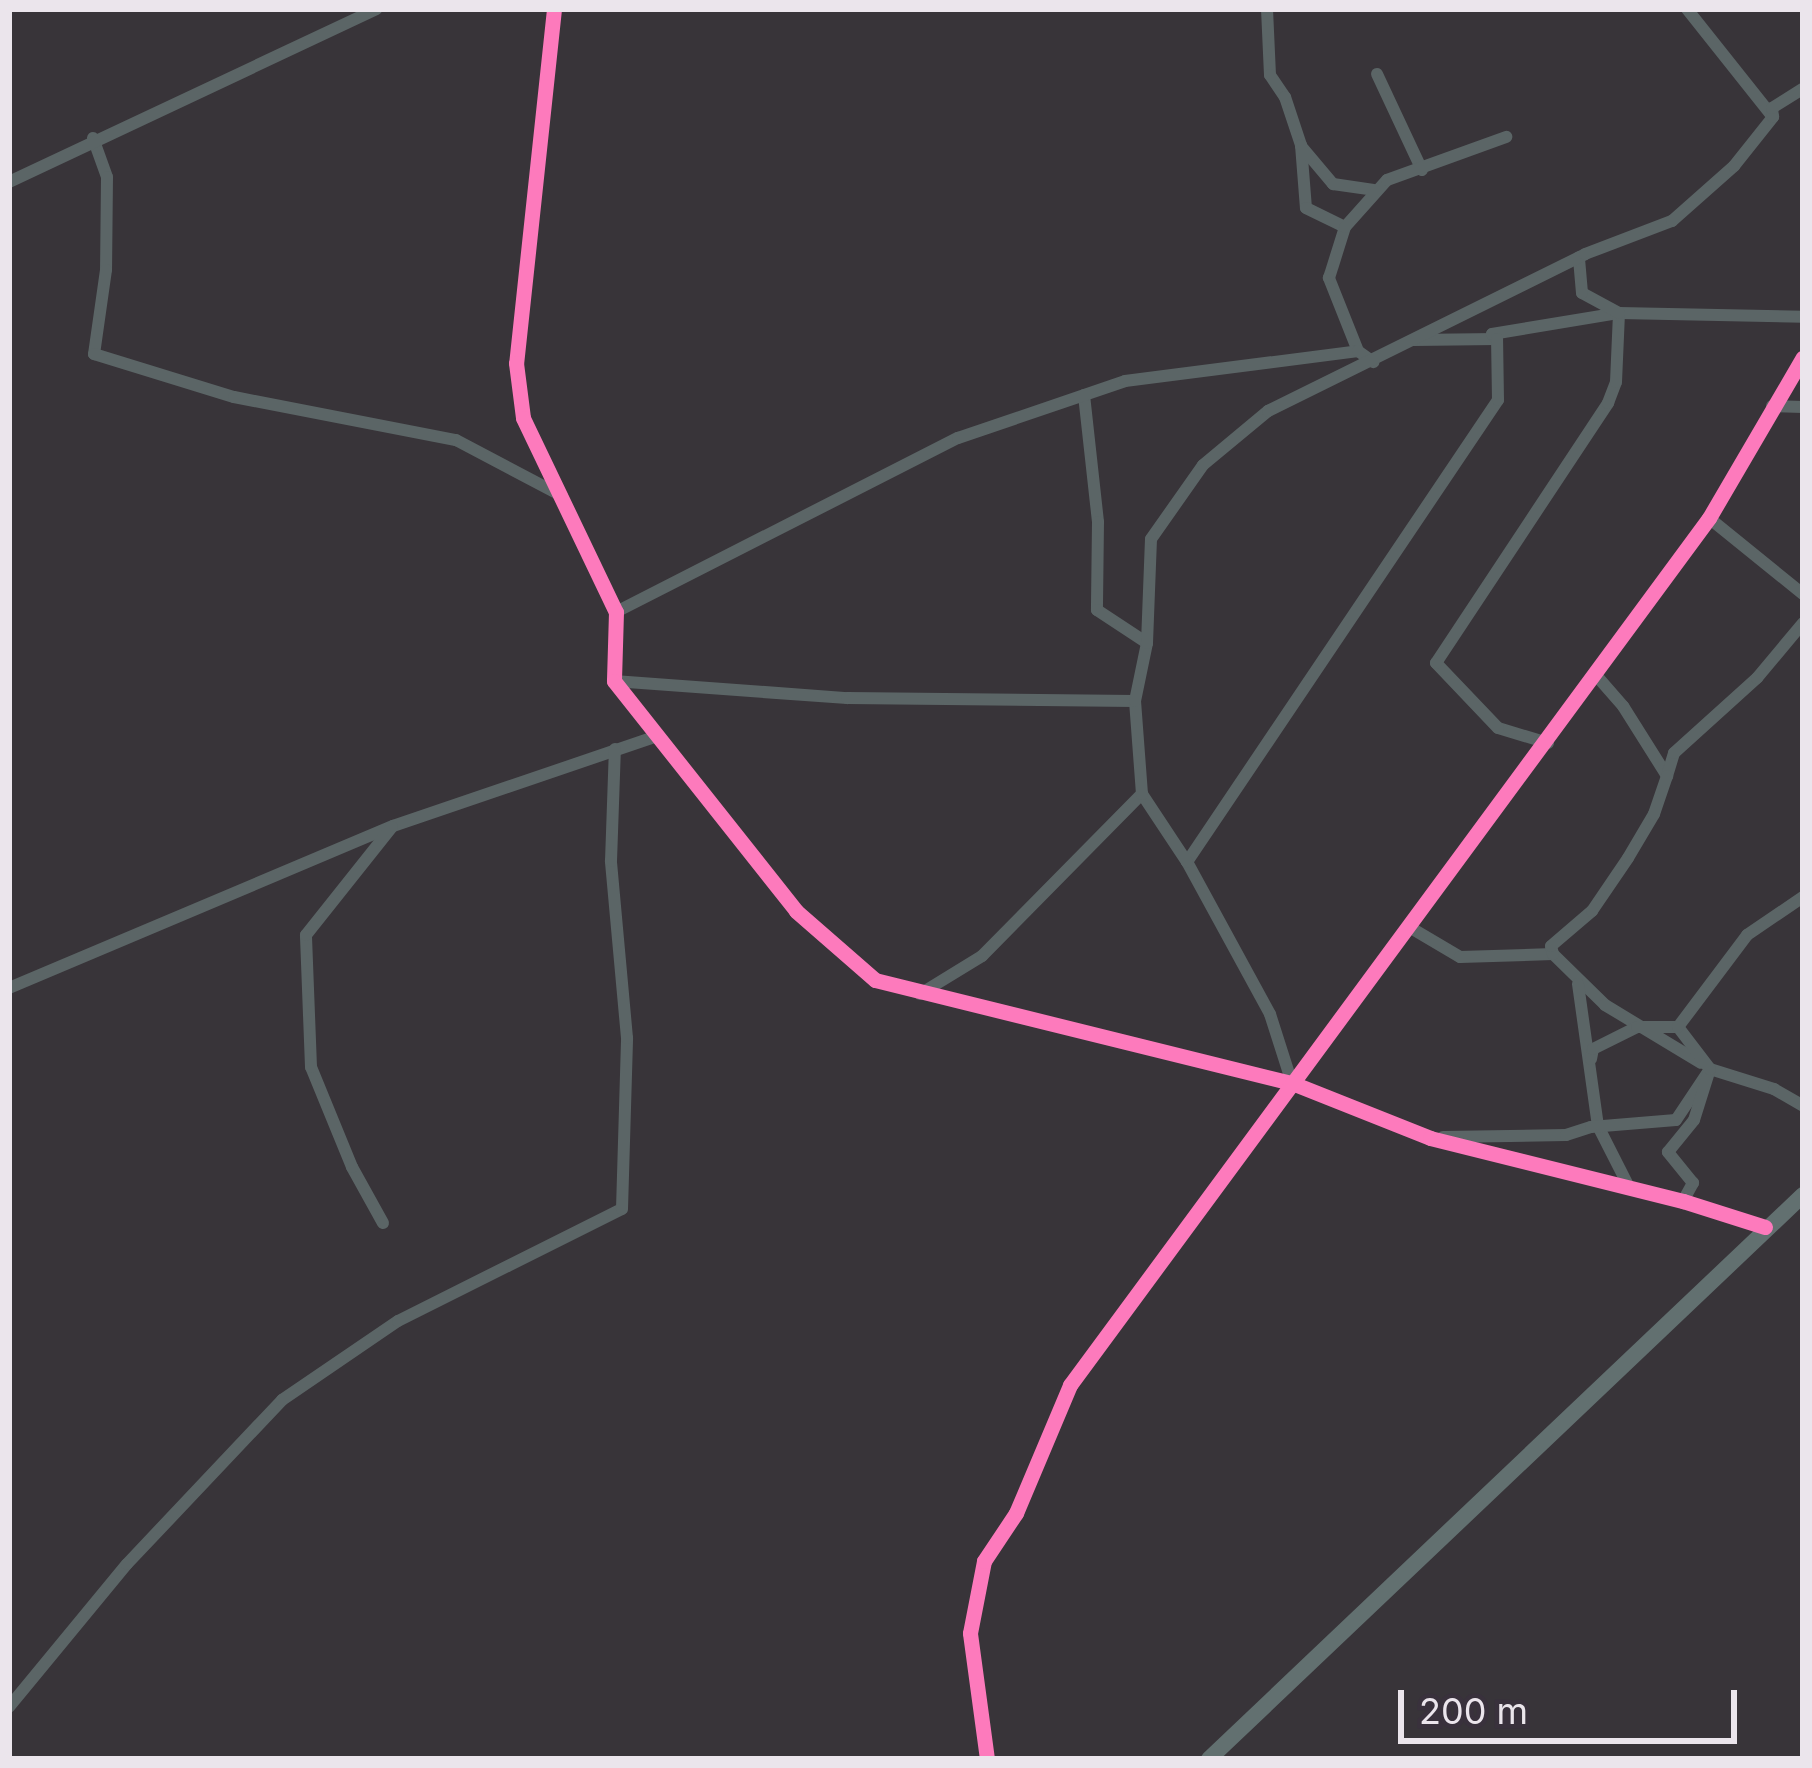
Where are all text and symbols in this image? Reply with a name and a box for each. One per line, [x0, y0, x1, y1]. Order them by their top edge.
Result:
scale bar [1404, 1666, 1743, 1740]
text: 200 m [1419, 1689, 1528, 1733]

